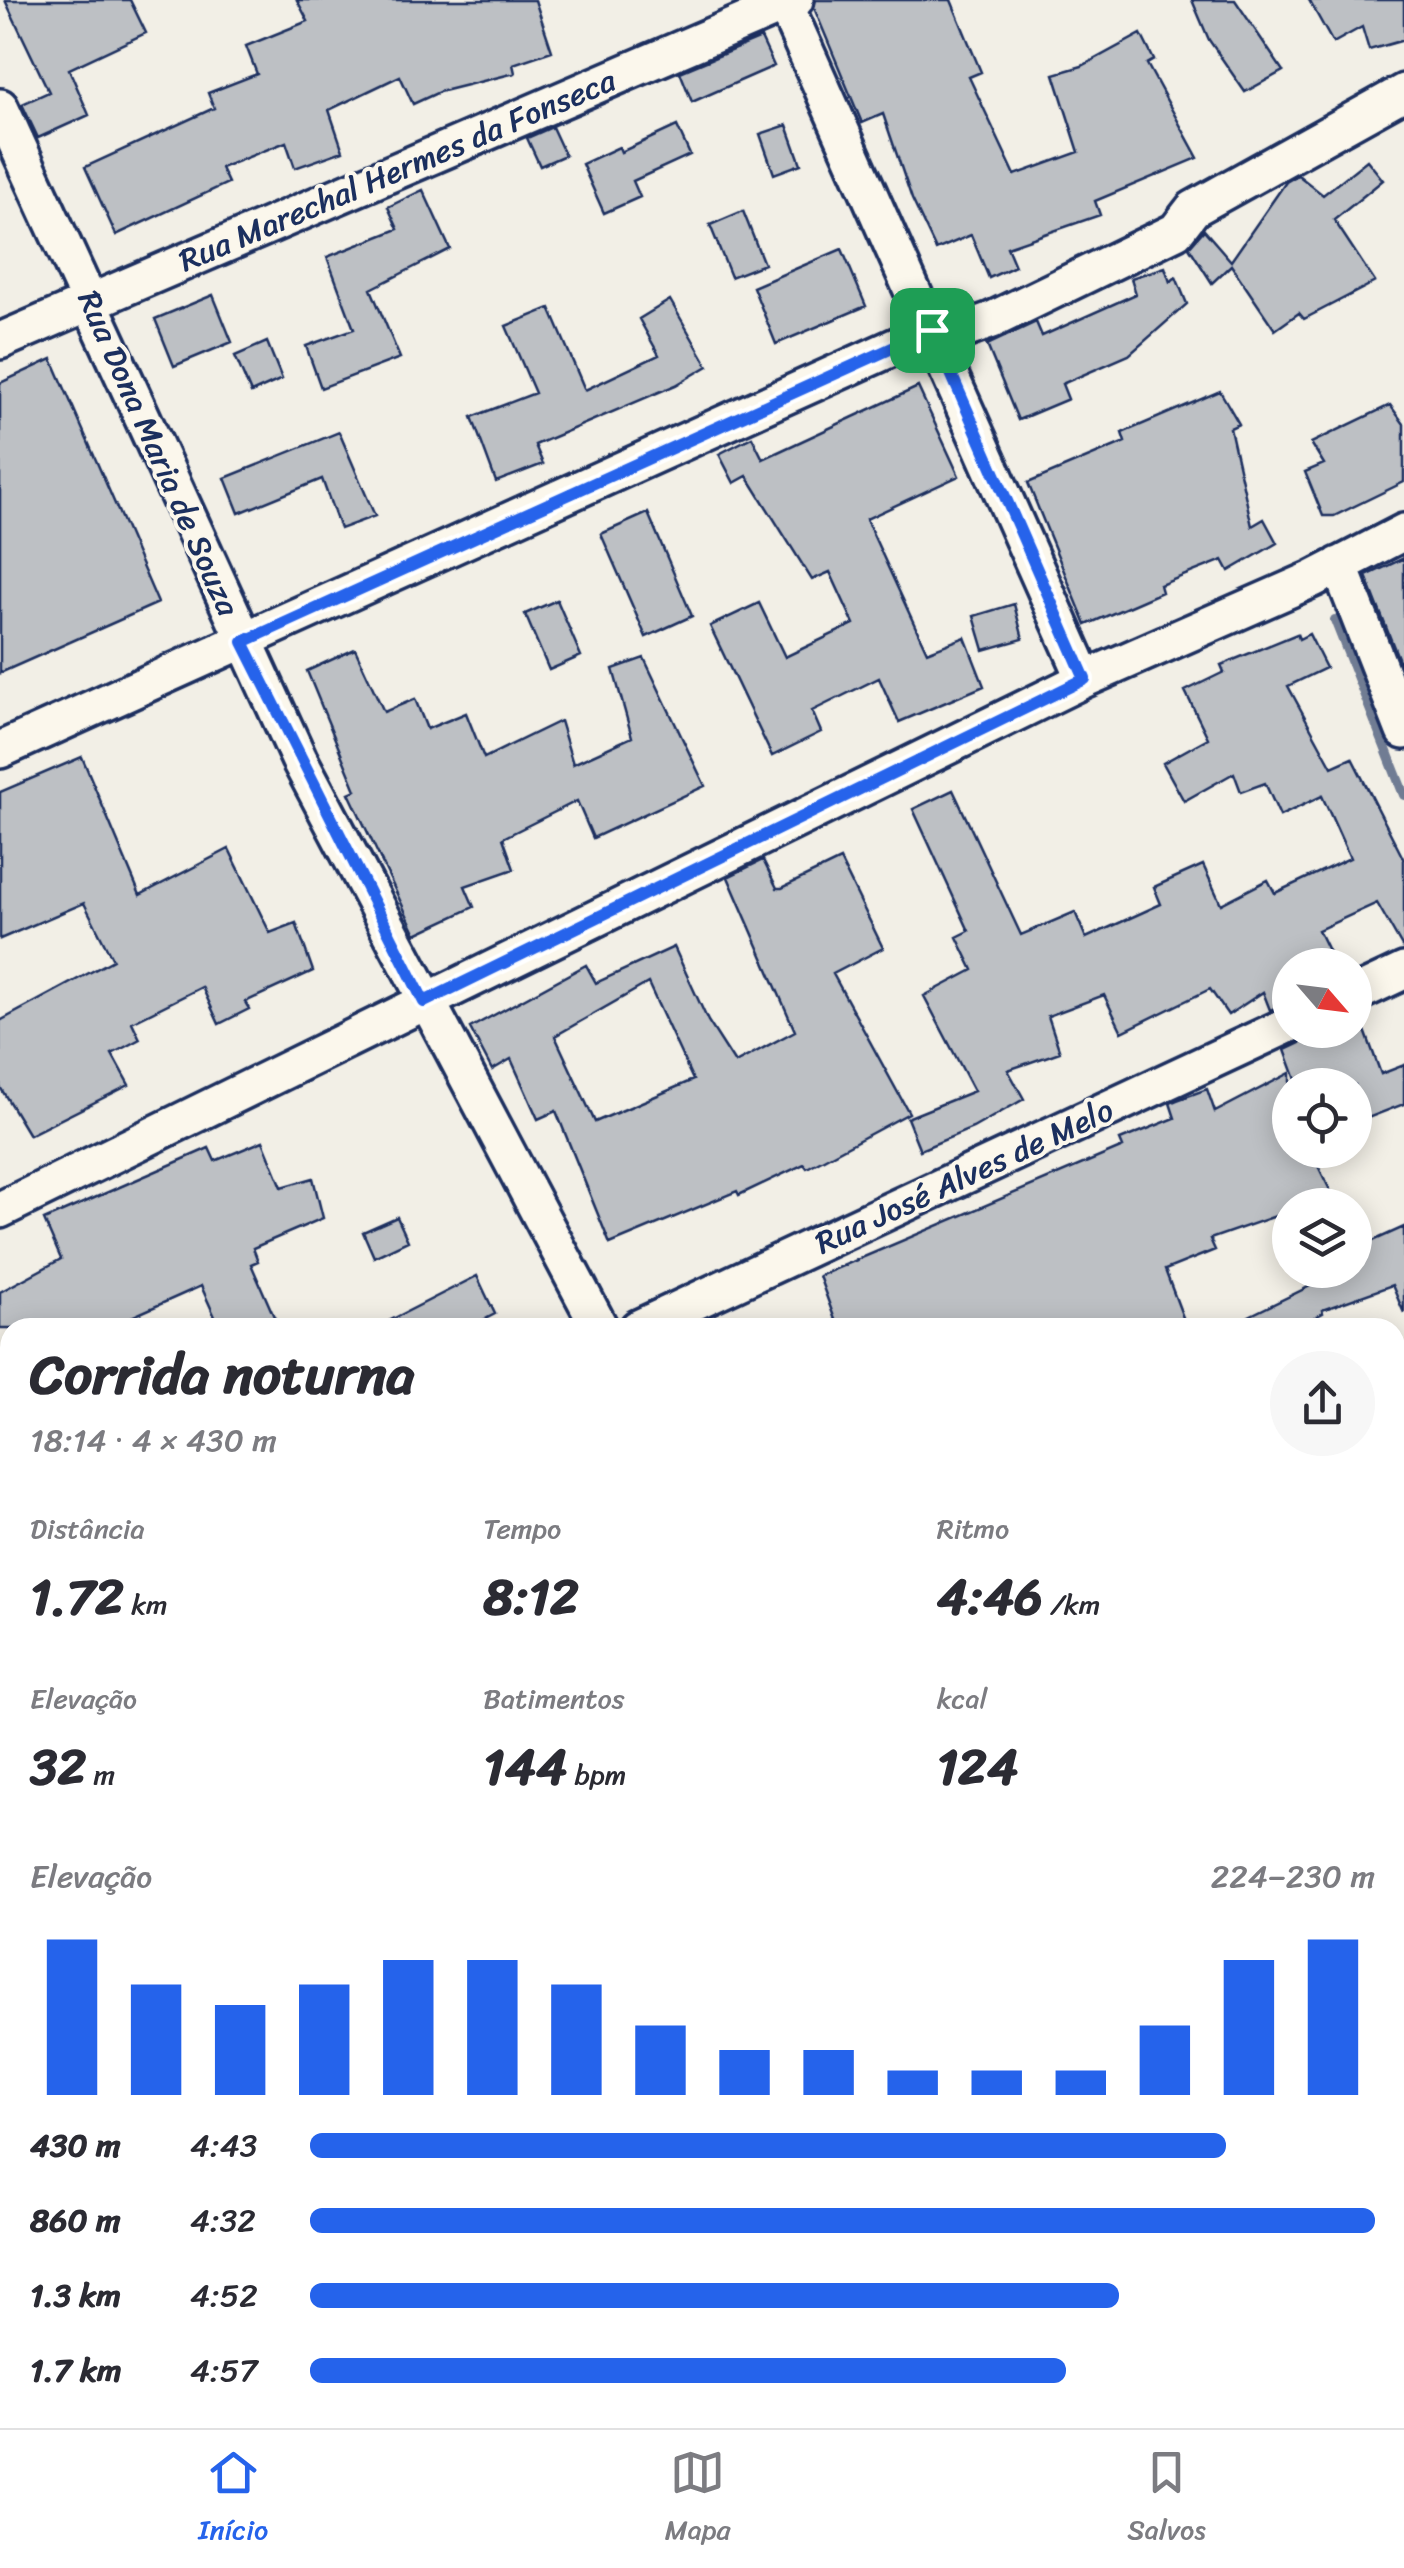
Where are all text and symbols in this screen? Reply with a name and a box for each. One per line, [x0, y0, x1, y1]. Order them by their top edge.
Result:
street label: Rua Marechal Hermes da Fonseca [169, 52, 626, 289]
street label: Rua Dona Maria de Souza [61, 281, 257, 626]
pin [890, 288, 975, 373]
icon: arrive [905, 303, 960, 358]
north arrow [1272, 948, 1372, 1048]
map controls [1272, 948, 1372, 1288]
button: locate [1272, 1068, 1372, 1168]
street label: Rua José Alves de Melo [805, 1082, 1123, 1271]
button: layers [1272, 1188, 1372, 1288]
text: Corrida noturna [30, 1326, 414, 1423]
button: share [1270, 1351, 1375, 1456]
text: 18:14 · 4 × 430 m [30, 1412, 277, 1469]
text: Distância [30, 1504, 145, 1553]
text: Tempo [483, 1504, 561, 1553]
text: Ritmo [937, 1504, 1009, 1553]
text: 1.72 [30, 1553, 124, 1642]
text: 8:12 [483, 1553, 579, 1642]
text: 4:46 [937, 1553, 1043, 1642]
text: km [124, 1580, 168, 1629]
text: /km [1043, 1580, 1100, 1629]
text: Elevação [30, 1674, 137, 1723]
text: Batimentos [483, 1674, 625, 1723]
text: kcal [937, 1674, 988, 1723]
text: 32 [30, 1723, 86, 1812]
text: 144 [483, 1723, 567, 1812]
text: 124 [937, 1723, 1018, 1812]
text: m [86, 1750, 115, 1799]
text: bpm [567, 1750, 626, 1799]
text: Elevação [30, 1848, 152, 1905]
text: 224–230 m [1211, 1848, 1375, 1905]
text: 430 m [30, 2117, 121, 2174]
text: 4:43 [190, 2117, 257, 2174]
text: 860 m [30, 2192, 121, 2249]
text: 4:32 [190, 2192, 256, 2249]
text: 1.3 km [30, 2267, 121, 2324]
text: 4:52 [190, 2267, 258, 2324]
text: 1.7 km [30, 2342, 122, 2399]
text: 4:57 [190, 2342, 258, 2399]
tab: Início [198, 2445, 268, 2554]
tab: Mapa [665, 2445, 731, 2554]
tab: Salvos [1127, 2445, 1206, 2554]

